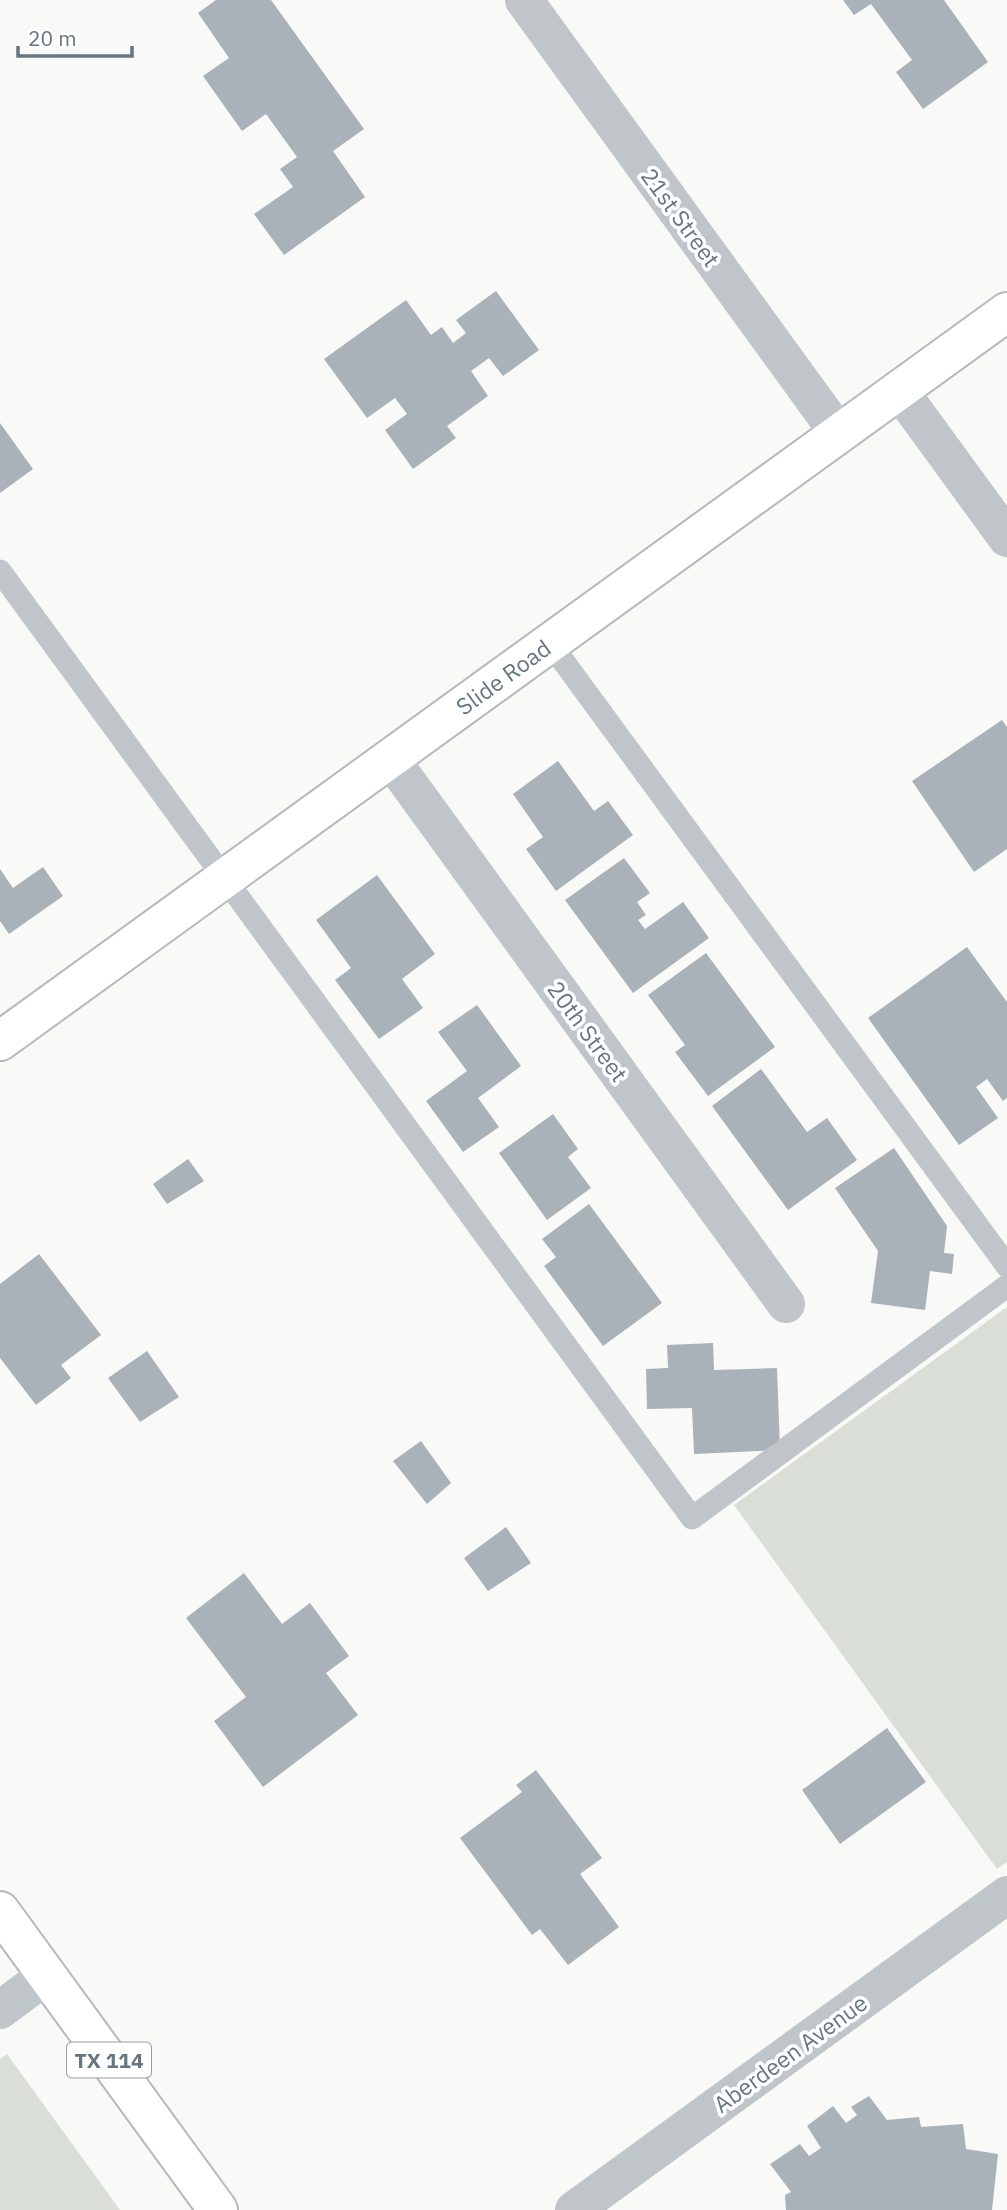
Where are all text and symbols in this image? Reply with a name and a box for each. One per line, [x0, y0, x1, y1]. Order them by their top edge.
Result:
scale bar [18, 14, 131, 58]
text: 20 m [28, 24, 77, 52]
street label: 21st Street [635, 162, 727, 272]
street label: Slide Road [450, 633, 556, 721]
street label: 20th Street [541, 975, 635, 1087]
street label: Aberdeen Avenue [707, 1987, 873, 2119]
road number: TX 114 [67, 2042, 151, 2078]

